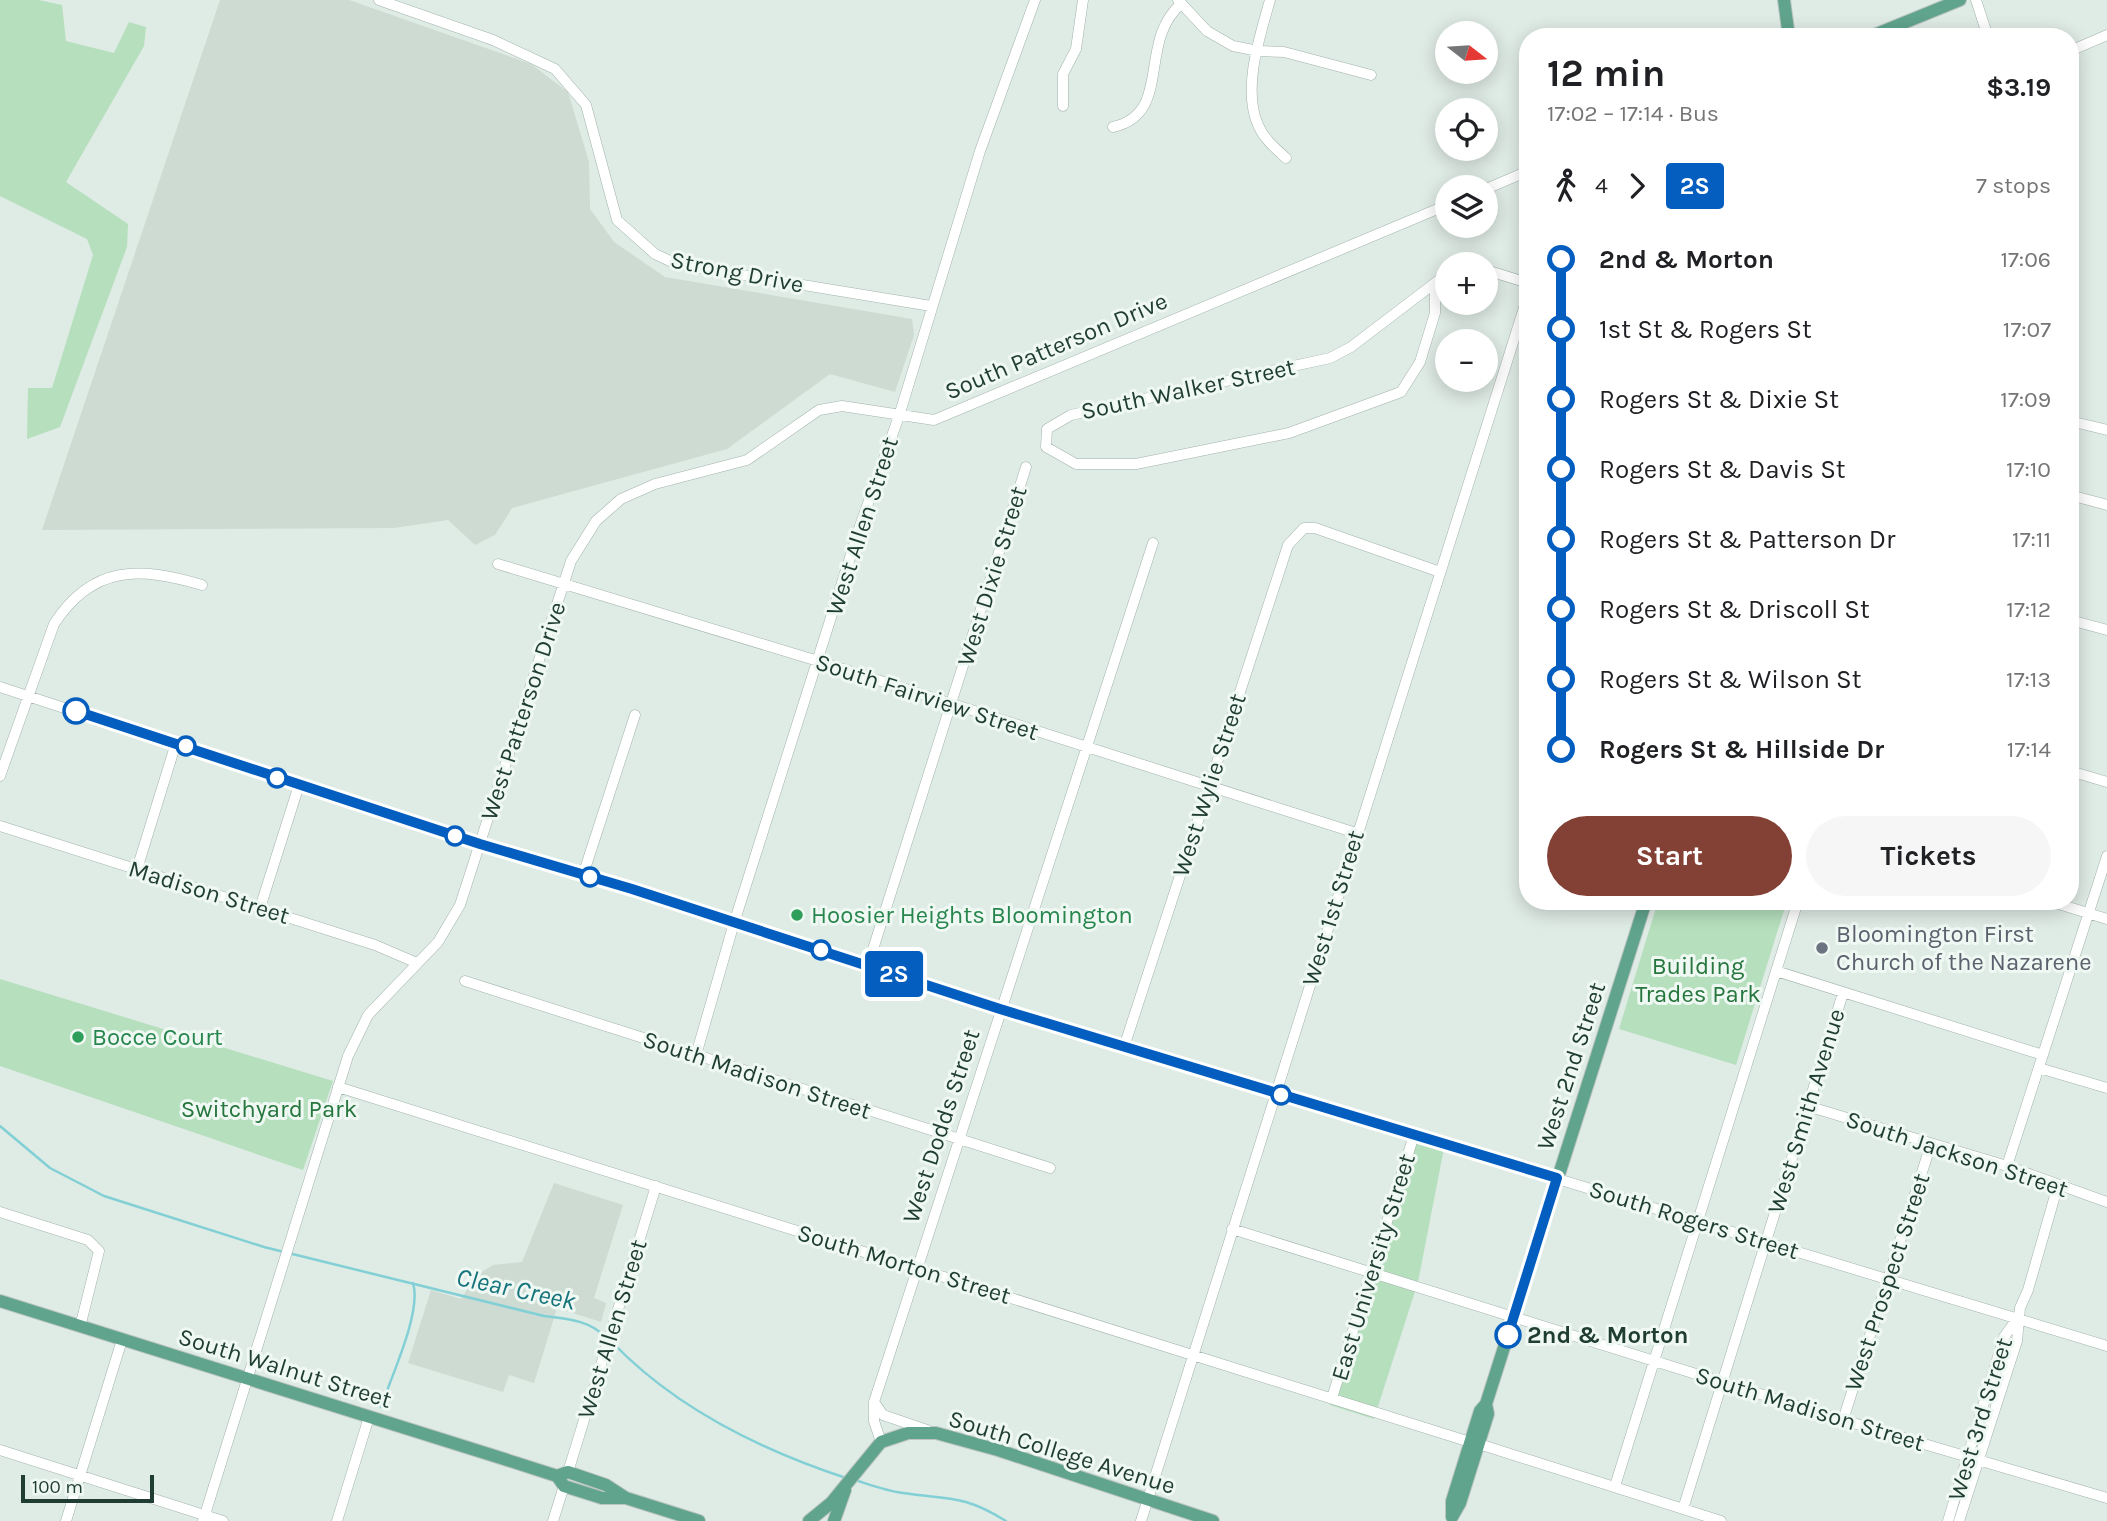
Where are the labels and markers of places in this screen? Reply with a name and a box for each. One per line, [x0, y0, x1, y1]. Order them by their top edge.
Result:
unlabelled marker [63, 698, 89, 724]
unlabelled marker [176, 736, 196, 756]
unlabelled marker [267, 768, 287, 788]
unlabelled marker [445, 826, 465, 846]
unlabelled marker [580, 867, 600, 887]
place label: Hoosier Heights Bloomington [811, 901, 1133, 929]
marker: Hoosier Heights Bloomington [789, 907, 805, 923]
place label: Bloomington First Church of the Nazarene [1836, 920, 2092, 976]
unlabelled marker [811, 940, 831, 960]
marker: Bloomington First Church of the Nazarene [1814, 940, 1830, 956]
place label: Bocce Court [92, 1023, 223, 1051]
marker: Bocce Court [70, 1029, 86, 1045]
unlabelled marker [1271, 1085, 1291, 1105]
place label: 2nd & Morton [1527, 1321, 1689, 1349]
marker: 2nd & Morton [1495, 1322, 1521, 1348]

